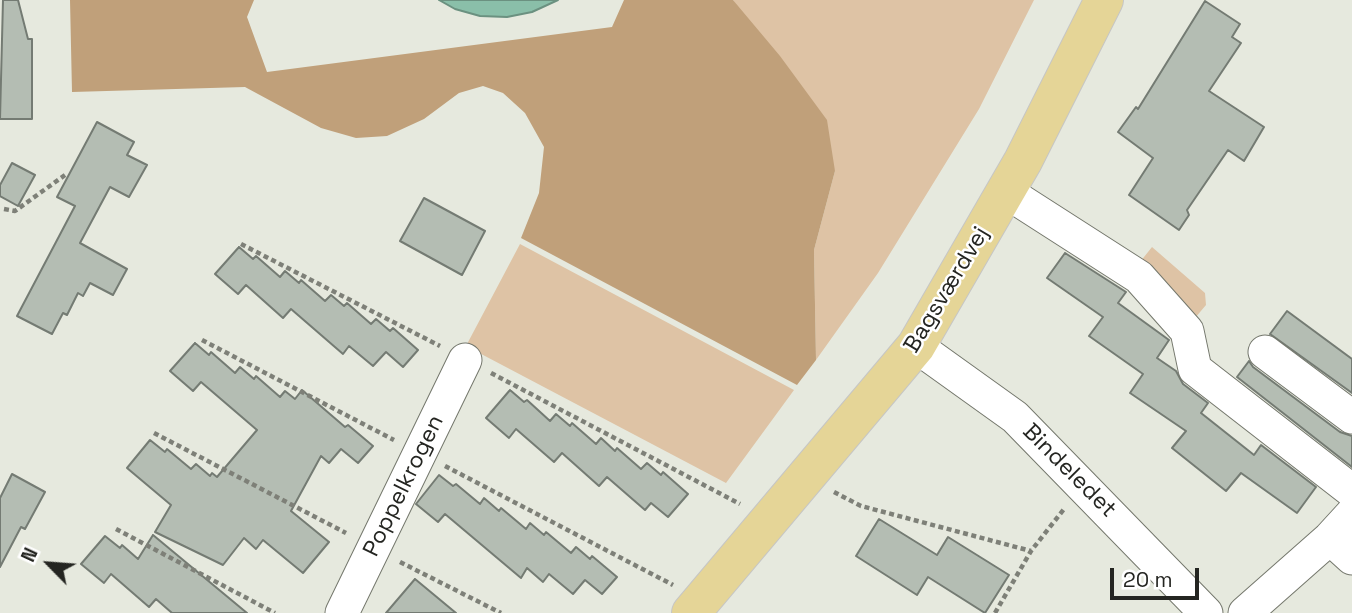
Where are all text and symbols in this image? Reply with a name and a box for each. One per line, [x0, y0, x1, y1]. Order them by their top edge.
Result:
street label: Bagsværdvej [899, 222, 995, 358]
street label: Poppelkrogen [358, 411, 450, 561]
street label: Bindeledet [1016, 418, 1122, 524]
north arrow [14, 529, 84, 599]
text: N [15, 544, 44, 566]
scale bar [1114, 554, 1203, 598]
text: 20 m [1123, 566, 1173, 593]

